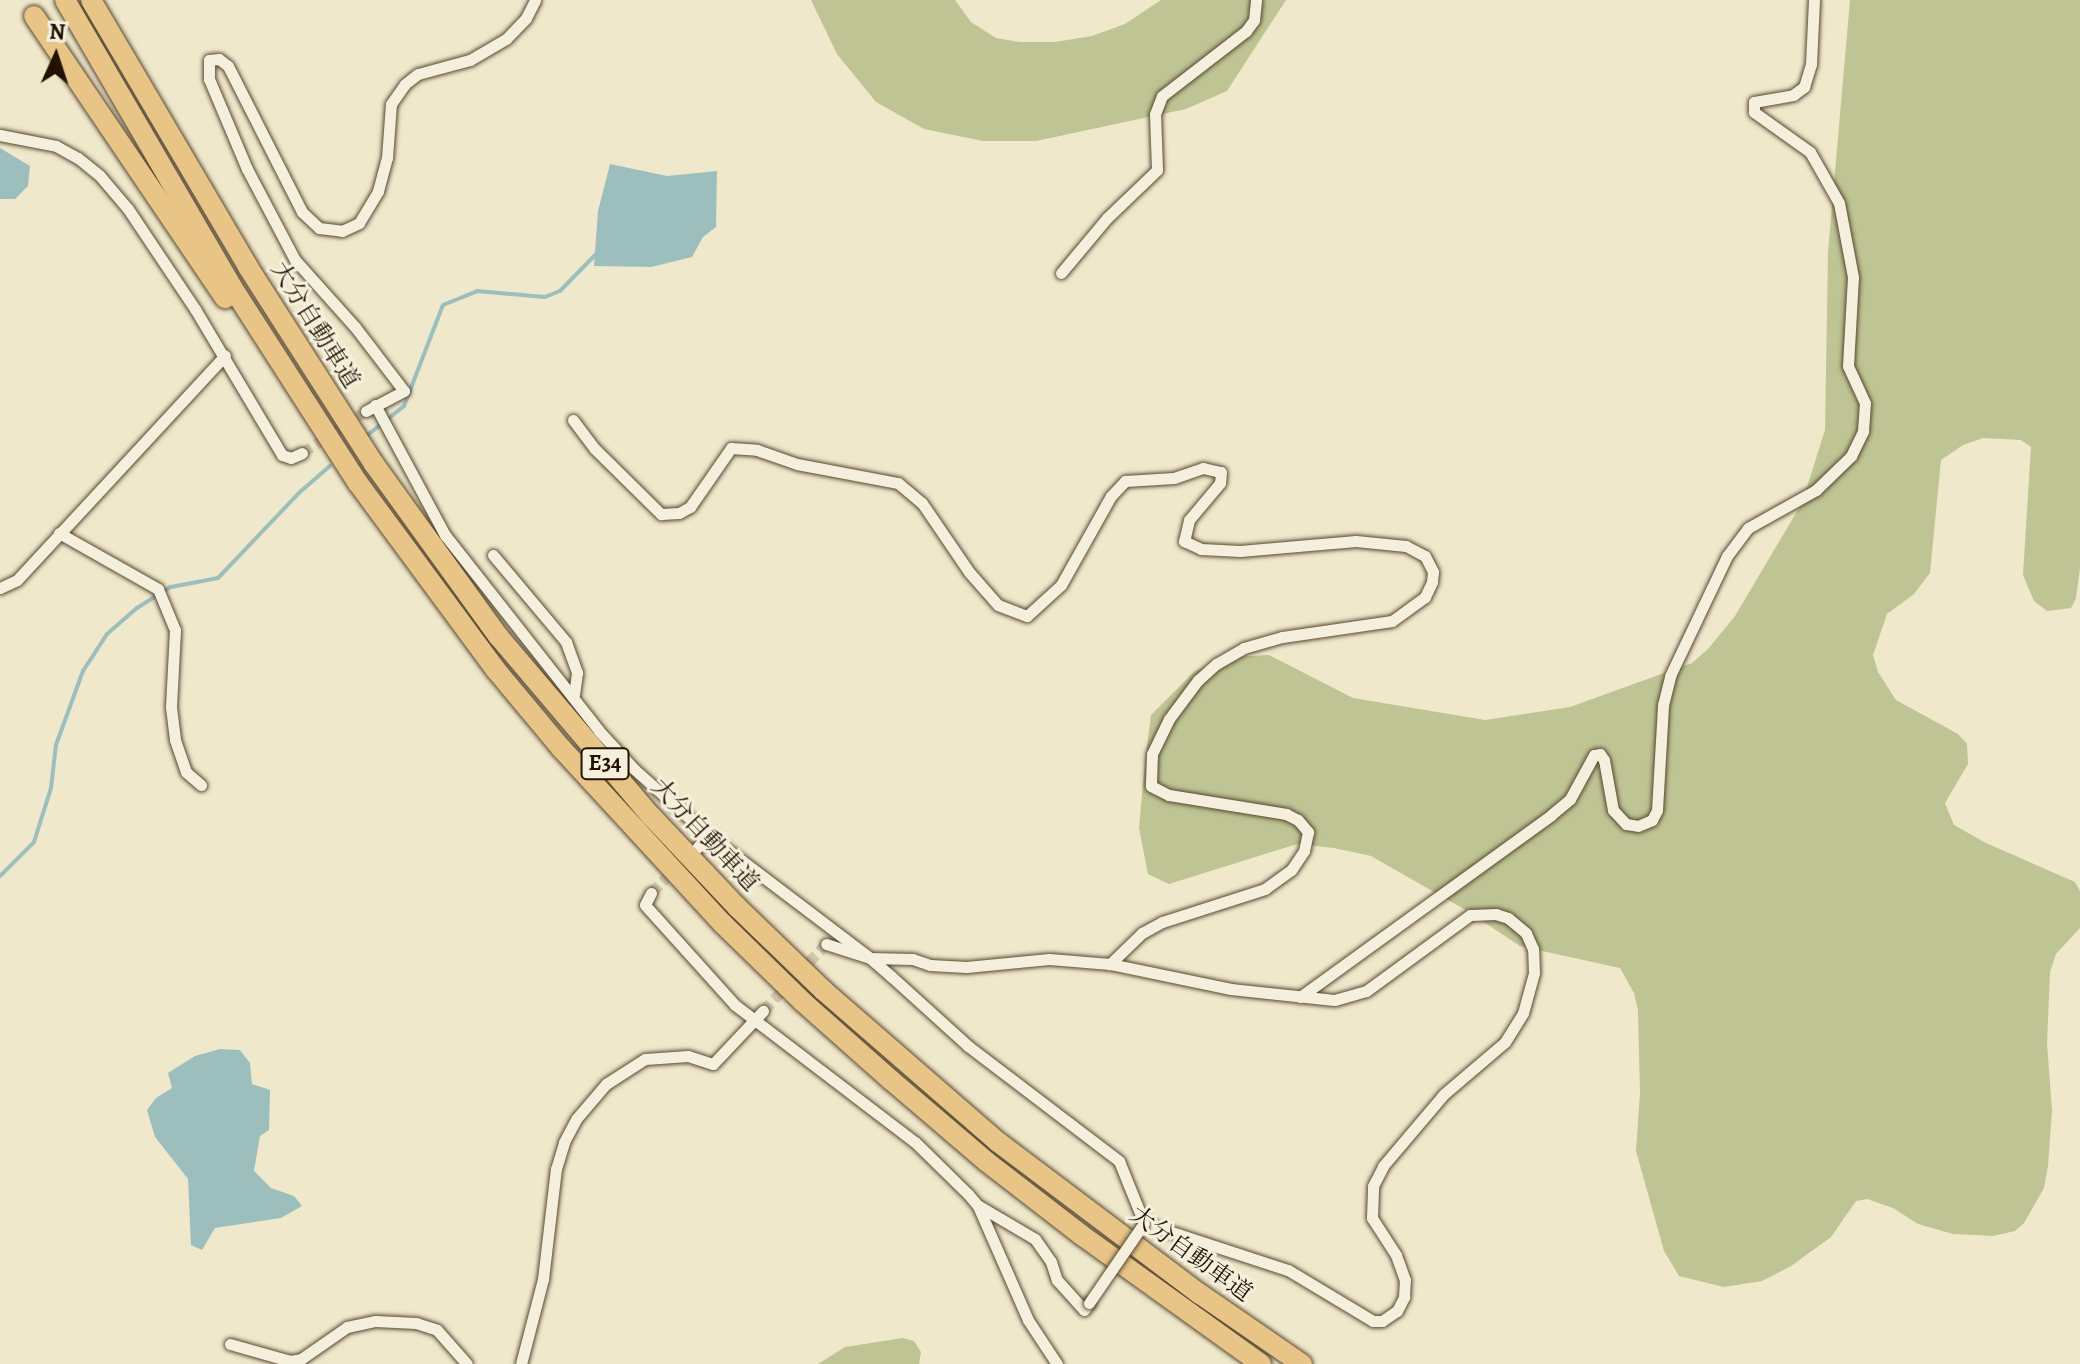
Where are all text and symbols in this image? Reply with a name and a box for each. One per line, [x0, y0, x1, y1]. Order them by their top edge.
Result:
north arrow [16, 16, 96, 96]
text: N [48, 17, 66, 47]
street label: 大分自動車道 [265, 256, 365, 394]
road number: E34 [579, 746, 631, 782]
street label: 大分自動車道 [645, 773, 765, 897]
street label: 大分自動車道 [1124, 1200, 1258, 1308]

